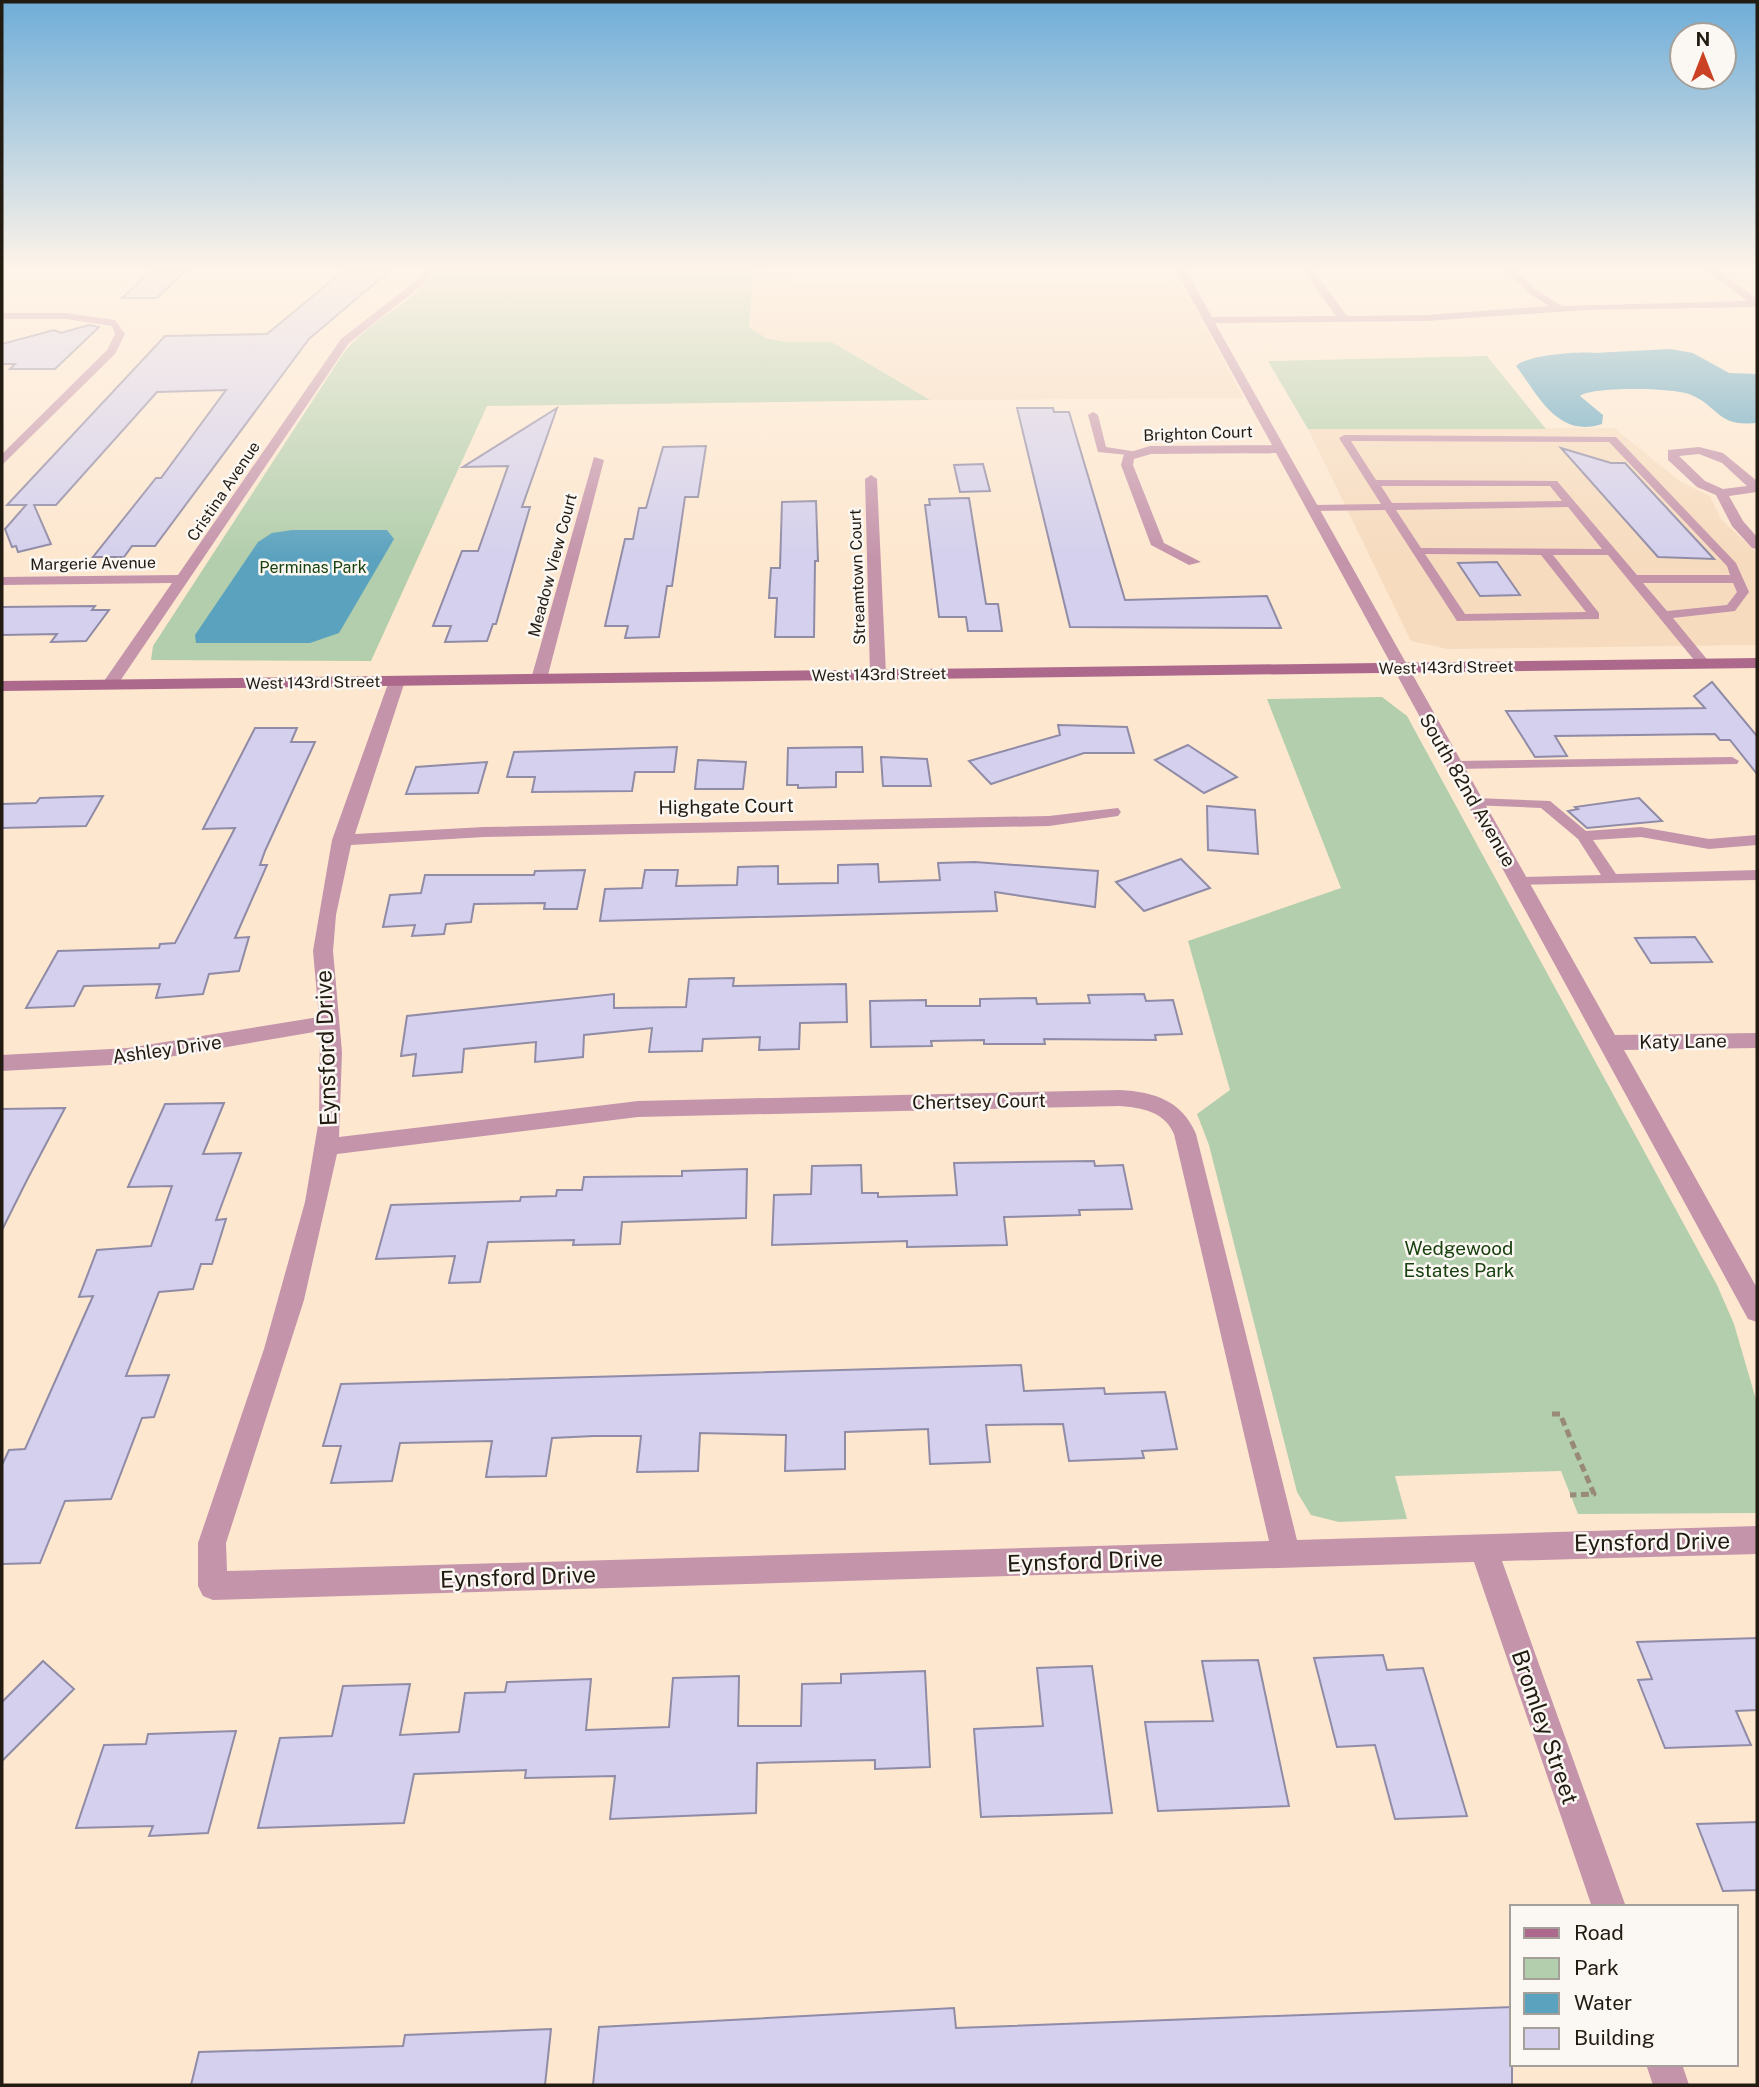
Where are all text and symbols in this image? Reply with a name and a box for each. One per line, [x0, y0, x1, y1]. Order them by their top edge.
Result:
north arrow [1668, 21, 1738, 91]
text: N [1696, 28, 1710, 50]
street label: Brighton Court [1143, 422, 1253, 445]
street label: Cristina Avenue [183, 438, 264, 545]
street label: Meadow View Court [524, 491, 581, 639]
street label: Streamtown Court [846, 509, 869, 645]
street label: Margerie Avenue [30, 553, 156, 574]
park label: Perminas Park [259, 558, 367, 577]
street label: West 143rd Street [1379, 657, 1513, 678]
street label: West 143rd Street [812, 664, 946, 685]
street label: West 143rd Street [246, 672, 380, 693]
street label: South 82nd Avenue [1415, 709, 1521, 871]
street label: Highgate Court [658, 794, 794, 818]
street label: Eynsford Drive [309, 970, 342, 1127]
street label: Katy Lane [1639, 1029, 1727, 1053]
street label: Ashley Drive [111, 1030, 223, 1068]
street label: Chertsey Court [912, 1089, 1046, 1113]
park label: Wedgewood Estates Park [1404, 1237, 1515, 1281]
street label: Eynsford Drive [1574, 1527, 1730, 1556]
street label: Eynsford Drive [1006, 1544, 1163, 1577]
street label: Eynsford Drive [439, 1560, 596, 1593]
street label: Bromley Street [1506, 1646, 1585, 1808]
legend [1510, 1905, 1738, 2066]
text: Road [1574, 1920, 1624, 1945]
text: Park [1574, 1955, 1619, 1980]
text: Water [1574, 1990, 1632, 2015]
text: Building [1574, 2025, 1655, 2050]

